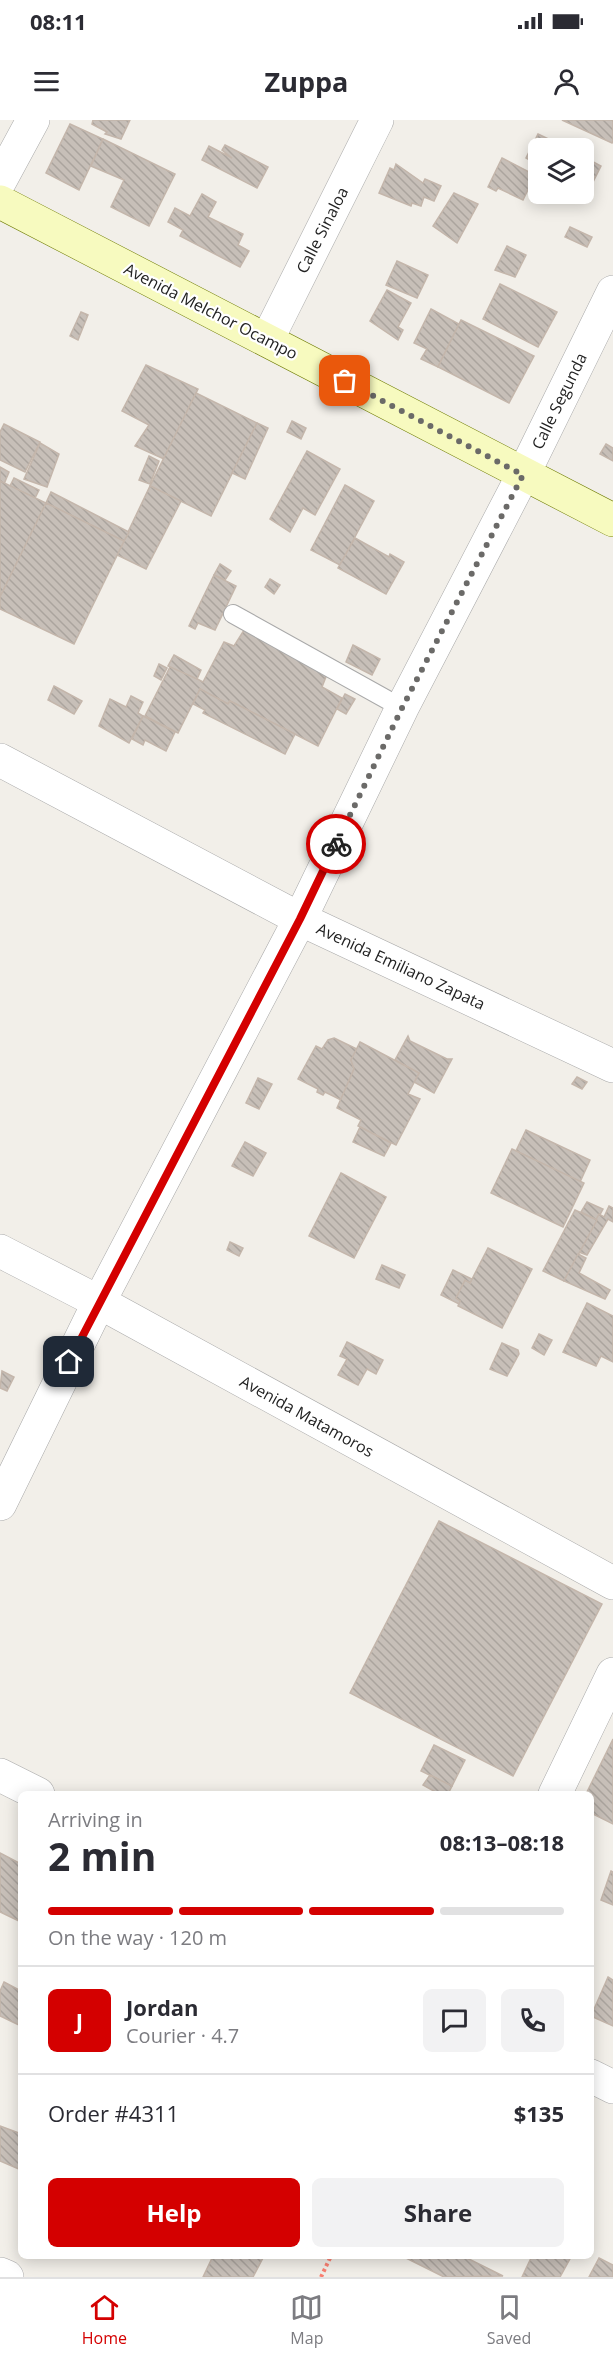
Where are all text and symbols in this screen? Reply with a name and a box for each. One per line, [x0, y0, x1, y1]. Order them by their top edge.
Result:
text: 08:11 [30, 6, 87, 36]
text: Zuppa [265, 63, 348, 100]
icon: menu [30, 65, 63, 98]
icon: person [550, 65, 583, 98]
map controls [528, 138, 594, 204]
button: layers [528, 138, 594, 204]
street label: Calle Sinaloa [291, 183, 353, 277]
street label: Avenida Melchor Ocampo [120, 258, 302, 364]
street label: Calle Segunda [526, 349, 592, 453]
pin [319, 355, 370, 406]
icon: bag [328, 364, 361, 397]
courier [306, 814, 366, 874]
icon: bike [320, 828, 353, 861]
street label: Avenida Emiliano Zapata [313, 917, 489, 1015]
pin [43, 1336, 94, 1387]
icon: home [52, 1345, 85, 1378]
street label: Avenida Matamoros [236, 1370, 378, 1462]
text: Arriving in [48, 1806, 143, 1833]
text: 08:13–08:18 [440, 1827, 564, 1857]
text: 2 min [48, 1829, 156, 1882]
text: On the way · 120 m [48, 1924, 227, 1951]
button: chat [423, 1989, 486, 2052]
button: phone [501, 1989, 564, 2052]
text: Jordan [126, 1992, 199, 2022]
text: J [76, 2005, 83, 2035]
text: Courier · 4.7 [126, 2022, 239, 2049]
text: Order #4311 [48, 2098, 179, 2128]
text: $135 [514, 2098, 564, 2128]
button: Help [48, 2178, 300, 2247]
button: Share [312, 2178, 564, 2247]
tab: Home [82, 2291, 127, 2349]
tab: Map [290, 2291, 323, 2349]
tab: Saved [487, 2291, 531, 2349]

